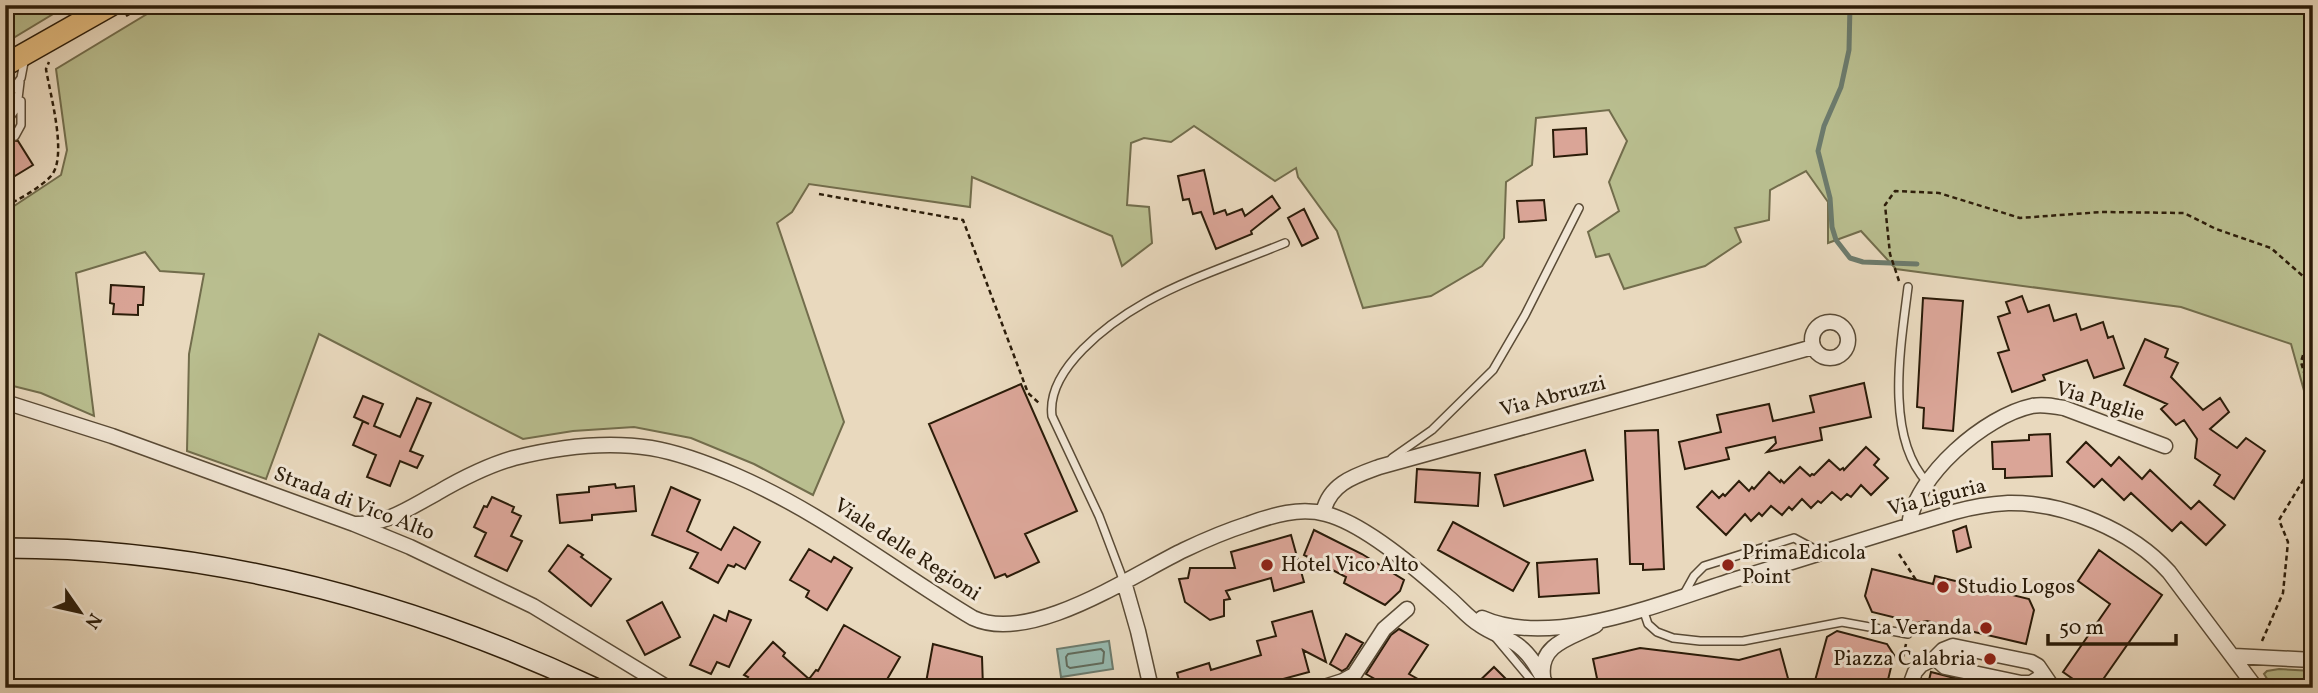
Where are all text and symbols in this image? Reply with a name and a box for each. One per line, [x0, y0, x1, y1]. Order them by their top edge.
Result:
street label: Via Abruzzi [1497, 369, 1609, 425]
street label: Via Puglie [2052, 375, 2148, 429]
street label: Strada di Vico Alto [269, 460, 439, 548]
street label: Via Liguria [1885, 472, 1989, 524]
street label: Viale delle Regioni [828, 492, 986, 608]
place label: PrimaEdicola Point [1742, 539, 1866, 592]
place label: Hotel Vico Alto [1281, 551, 1419, 580]
marker: Hotel Vico Alto [1259, 557, 1275, 573]
marker: PrimaEdicola Point [1720, 557, 1736, 573]
place label: Studio Logos [1957, 573, 2075, 602]
north arrow [46, 578, 116, 648]
marker: Studio Logos [1935, 579, 1951, 595]
scale bar [2048, 602, 2176, 646]
text: N [78, 607, 107, 634]
place label: La Veranda [1870, 614, 1972, 643]
text: 50 m [2059, 614, 2104, 643]
marker: La Veranda [1978, 620, 1994, 636]
place label: Piazza Calabria [1833, 645, 1976, 674]
marker: Piazza Calabria [1982, 651, 1998, 667]

